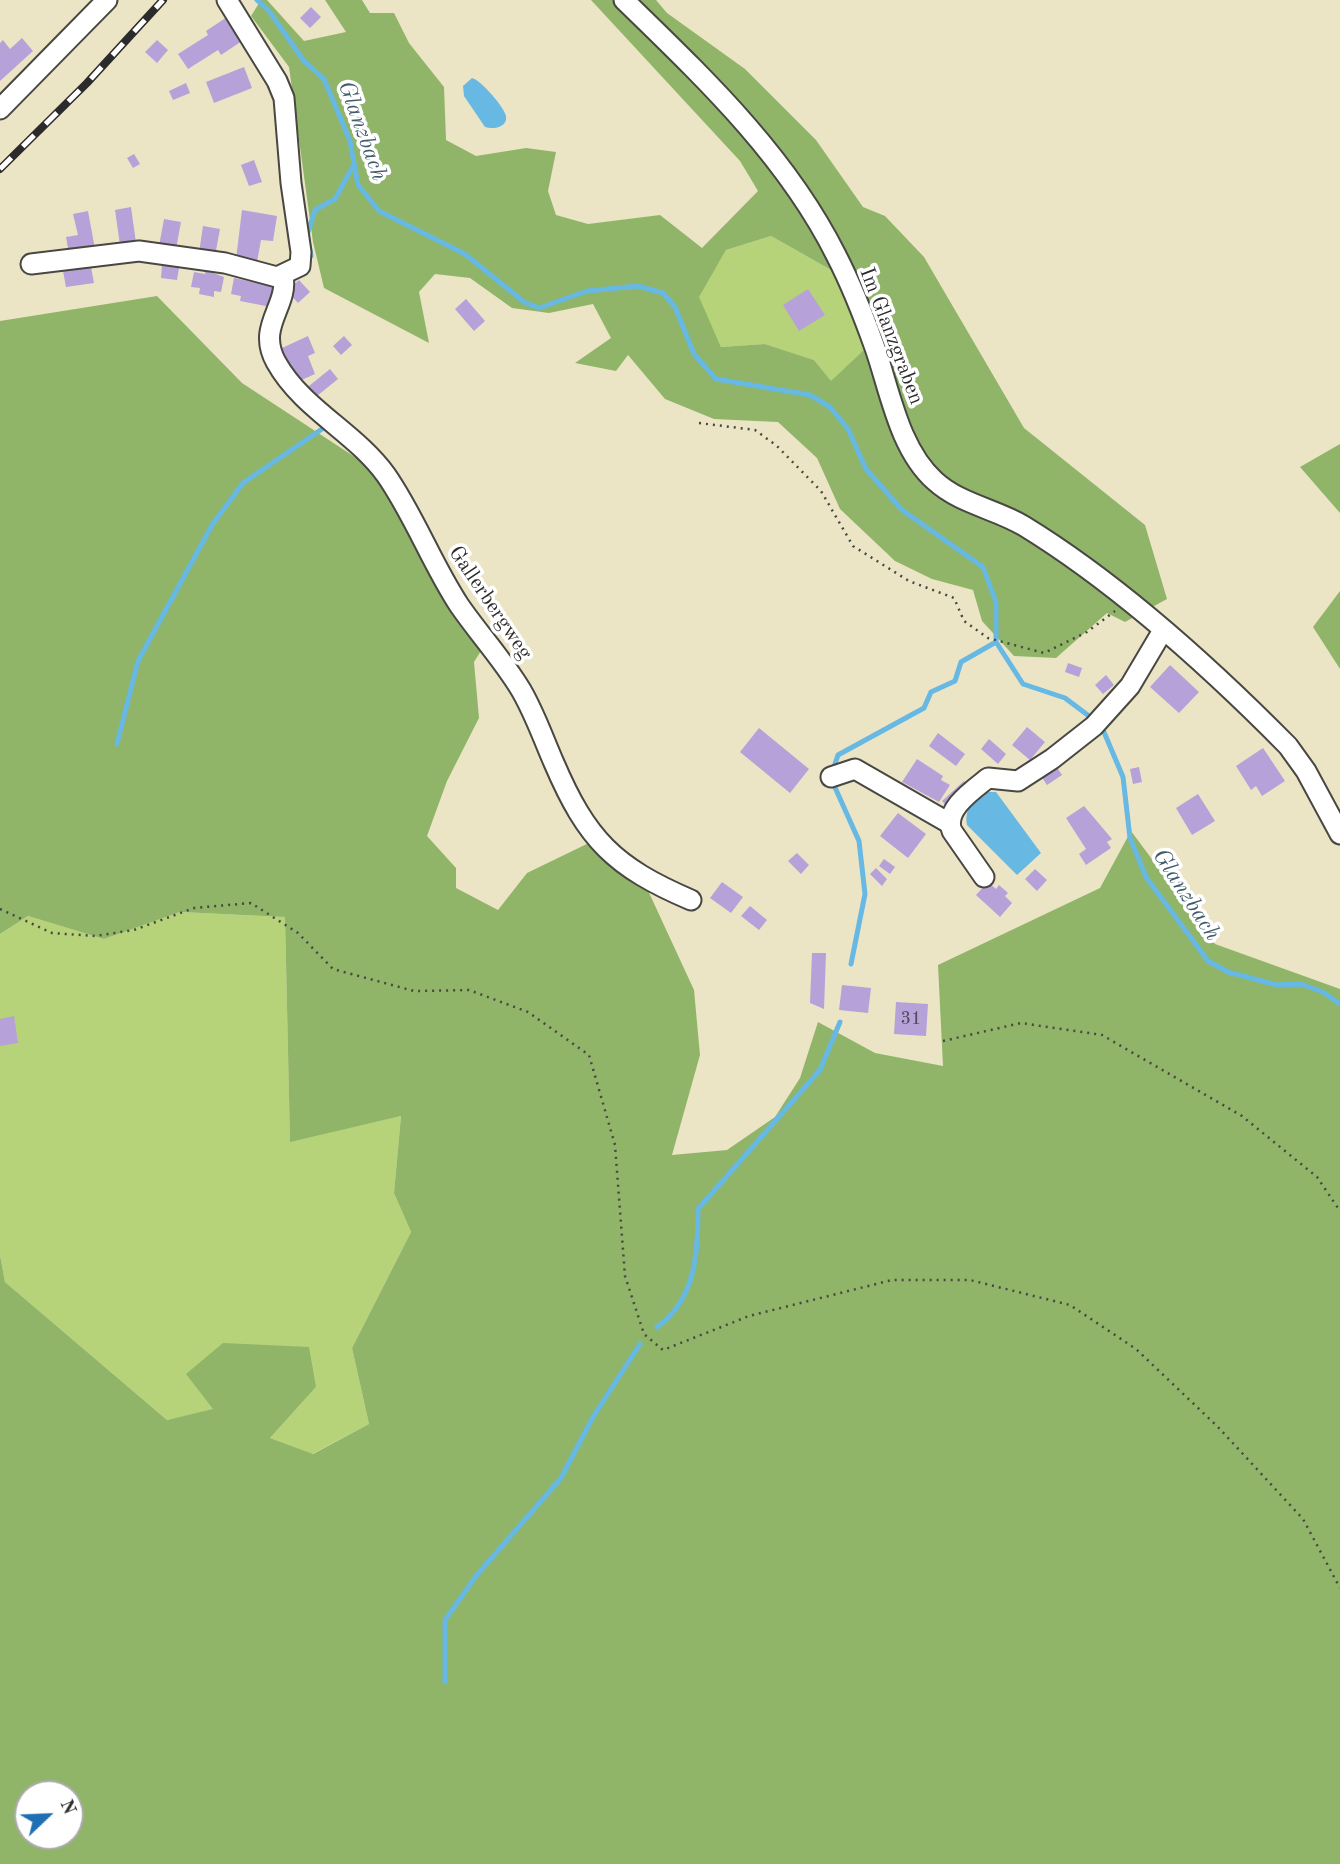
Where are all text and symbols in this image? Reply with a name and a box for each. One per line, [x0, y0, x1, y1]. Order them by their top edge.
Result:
water label: Glanzbach [331, 77, 393, 185]
street label: Im Glanzgraben [853, 264, 929, 408]
street label: Gallerbergweg [443, 541, 537, 665]
water label: Glanzbach [1146, 844, 1226, 946]
house number: 31 [901, 1008, 921, 1030]
north arrow [14, 1780, 84, 1850]
text: N [55, 1797, 79, 1818]

